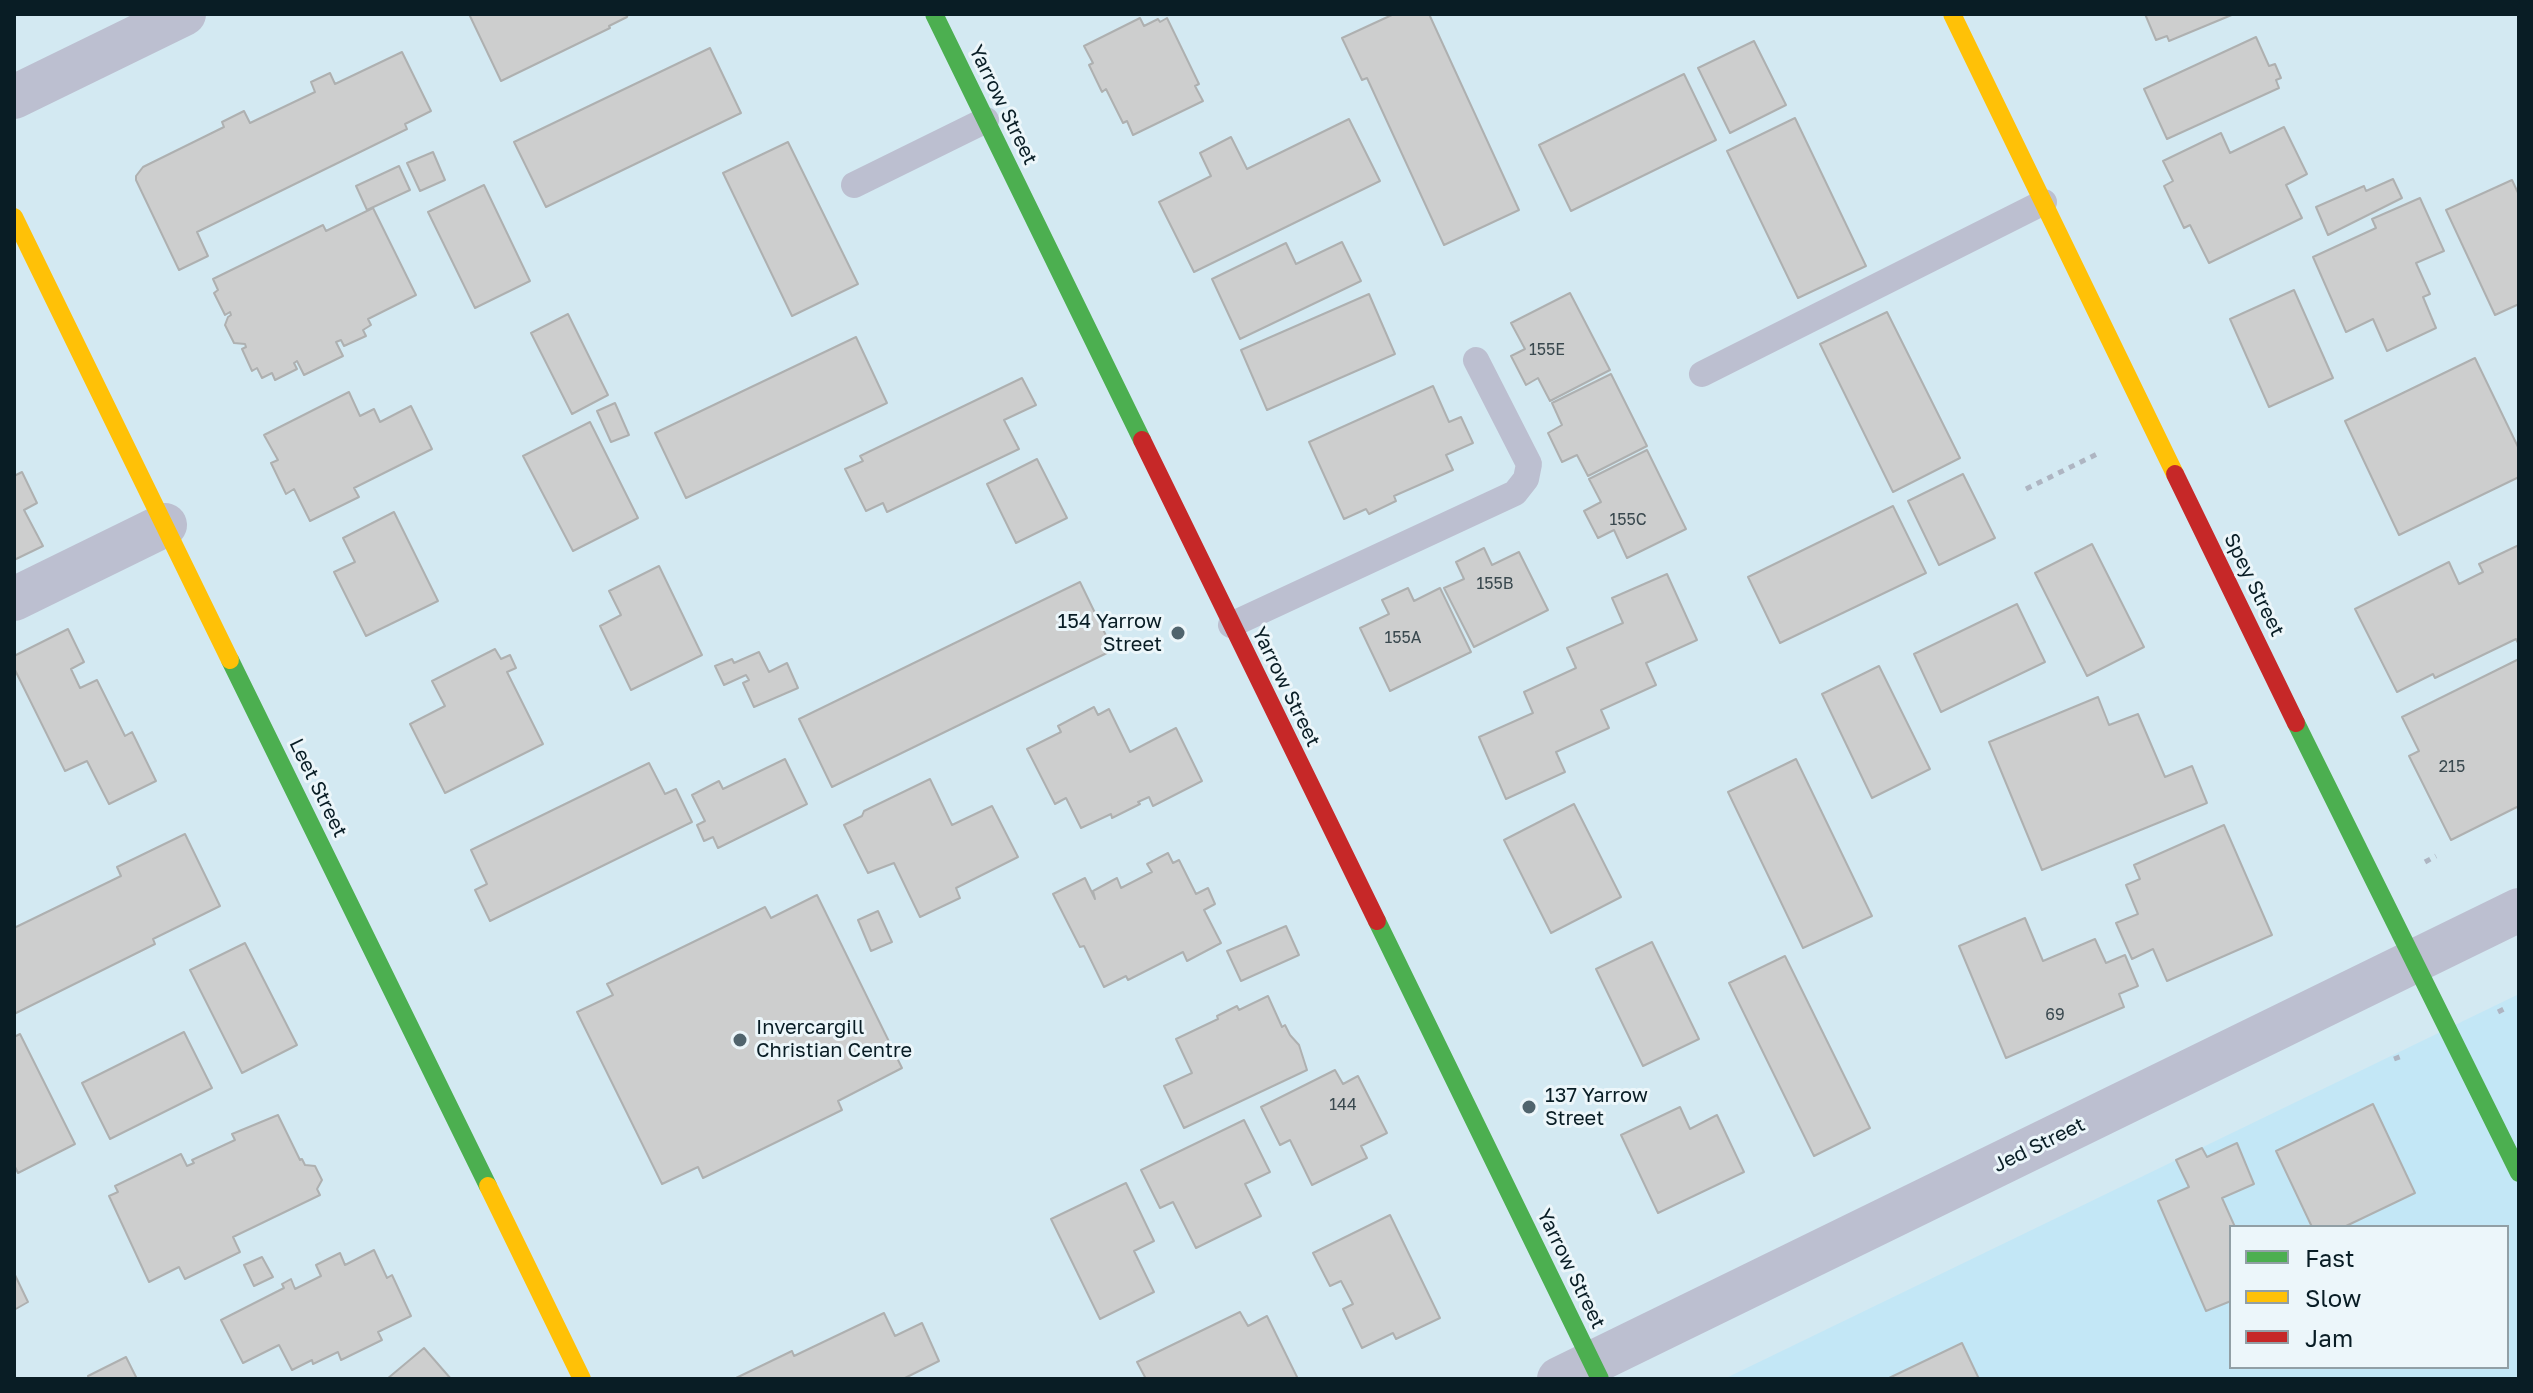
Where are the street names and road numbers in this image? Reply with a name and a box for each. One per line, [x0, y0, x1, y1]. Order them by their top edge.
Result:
street label: Yarrow Street [964, 41, 1042, 169]
street label: Spey Street [2219, 530, 2289, 640]
street label: Yarrow Street [1247, 623, 1325, 751]
street label: Leet Street [284, 735, 352, 841]
street label: Jed Street [1989, 1112, 2089, 1178]
street label: Yarrow Street [1532, 1205, 1610, 1333]

